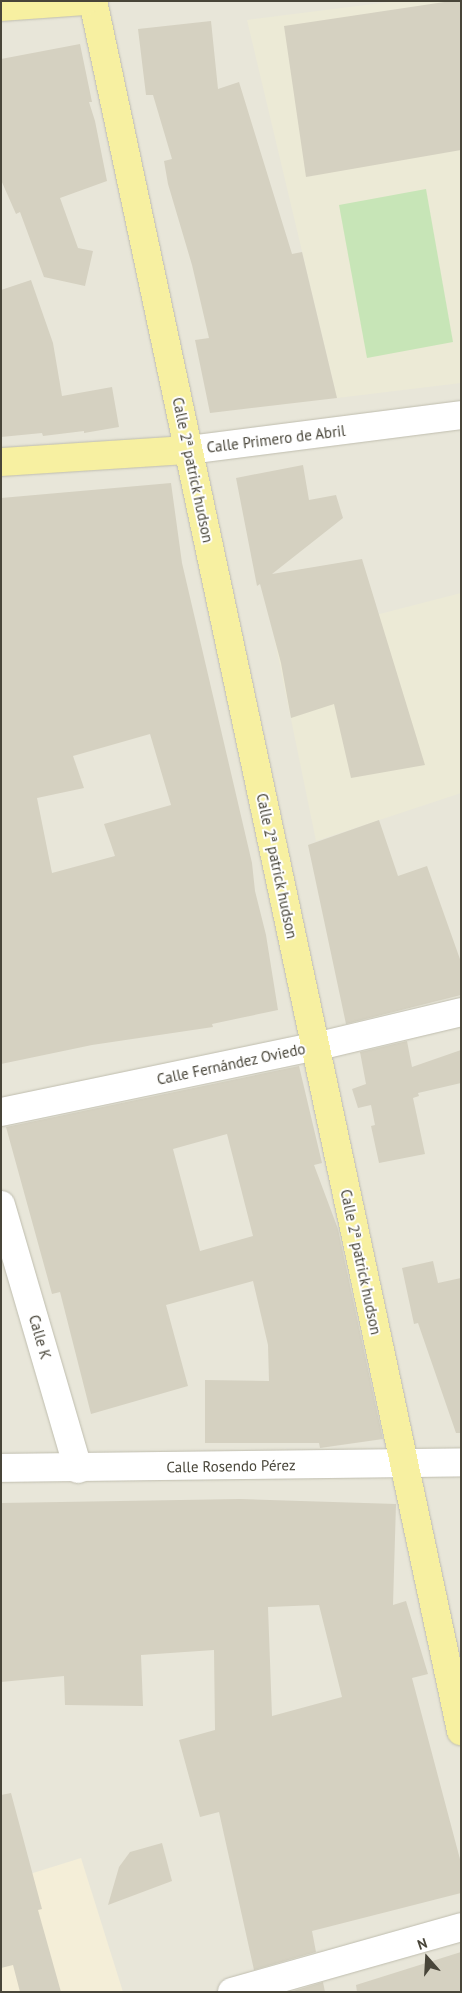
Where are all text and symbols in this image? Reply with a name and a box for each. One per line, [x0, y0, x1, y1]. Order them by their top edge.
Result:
street label: Calle 2ª patrick hudson [169, 395, 217, 545]
street label: Calle Primero de Abril [205, 422, 347, 456]
street label: Calle 2ª patrick hudson [253, 791, 301, 941]
street label: Calle Fernández Oviedo [155, 1039, 307, 1089]
street label: Calle 2ª patrick hudson [337, 1187, 385, 1337]
street label: Calle K [25, 1313, 55, 1361]
street label: Calle Rosendo Pérez [166, 1456, 296, 1476]
north arrow [402, 1933, 452, 1983]
text: N [415, 1934, 429, 1954]

